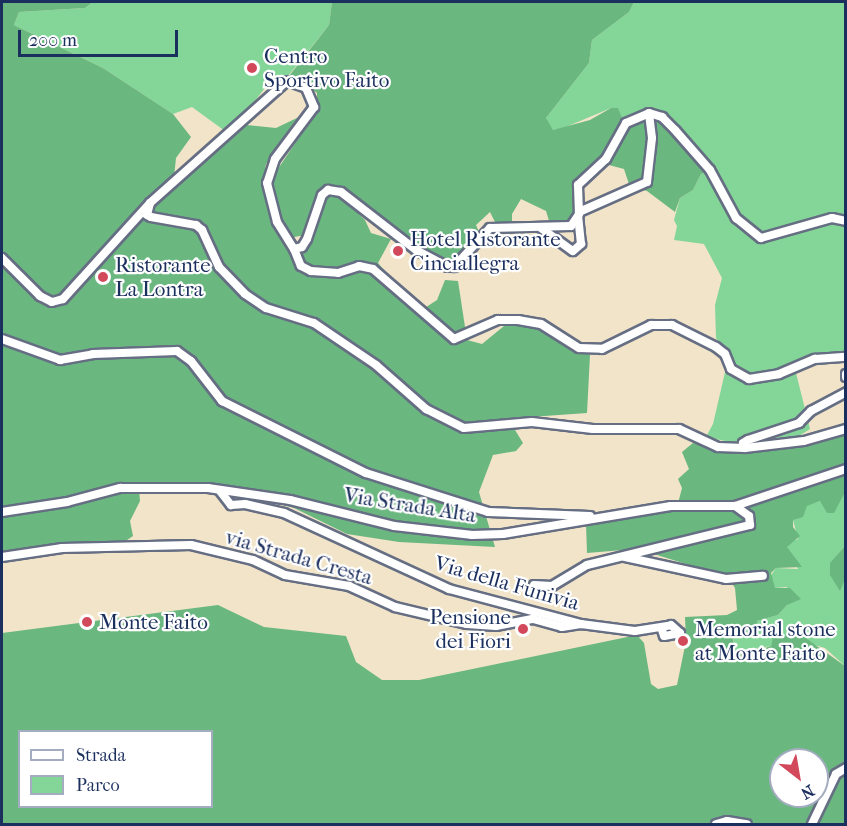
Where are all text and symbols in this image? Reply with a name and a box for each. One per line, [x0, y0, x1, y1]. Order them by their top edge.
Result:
scale bar [21, 18, 182, 56]
text: 200 m [29, 30, 77, 51]
place label: Centro Sportivo Faito [264, 43, 389, 93]
marker: Centro Sportivo Faito [245, 61, 259, 75]
place label: Hotel Ristorante Cinciallegra [410, 226, 561, 276]
marker: Hotel Ristorante Cinciallegra [391, 244, 405, 258]
place label: Ristorante La Lontra [115, 252, 211, 302]
marker: Ristorante La Lontra [96, 270, 110, 284]
street label: Via Strada Alta [342, 482, 478, 528]
street label: via Strada Cresta [223, 524, 375, 590]
street label: Via della Funivia [432, 550, 582, 616]
place label: Pensione dei Fiori [429, 604, 511, 654]
place label: Monte Faito [99, 609, 208, 635]
marker: Monte Faito [80, 615, 94, 629]
place label: Memorial stone at Monte Faito [695, 616, 836, 666]
marker: Pensione dei Fiori [516, 622, 530, 636]
marker: Memorial stone at Monte Faito [676, 634, 690, 648]
legend [18, 730, 213, 808]
text: Strada [76, 745, 126, 766]
north arrow [769, 748, 829, 808]
text: Parco [76, 775, 120, 796]
text: N [797, 781, 818, 803]

